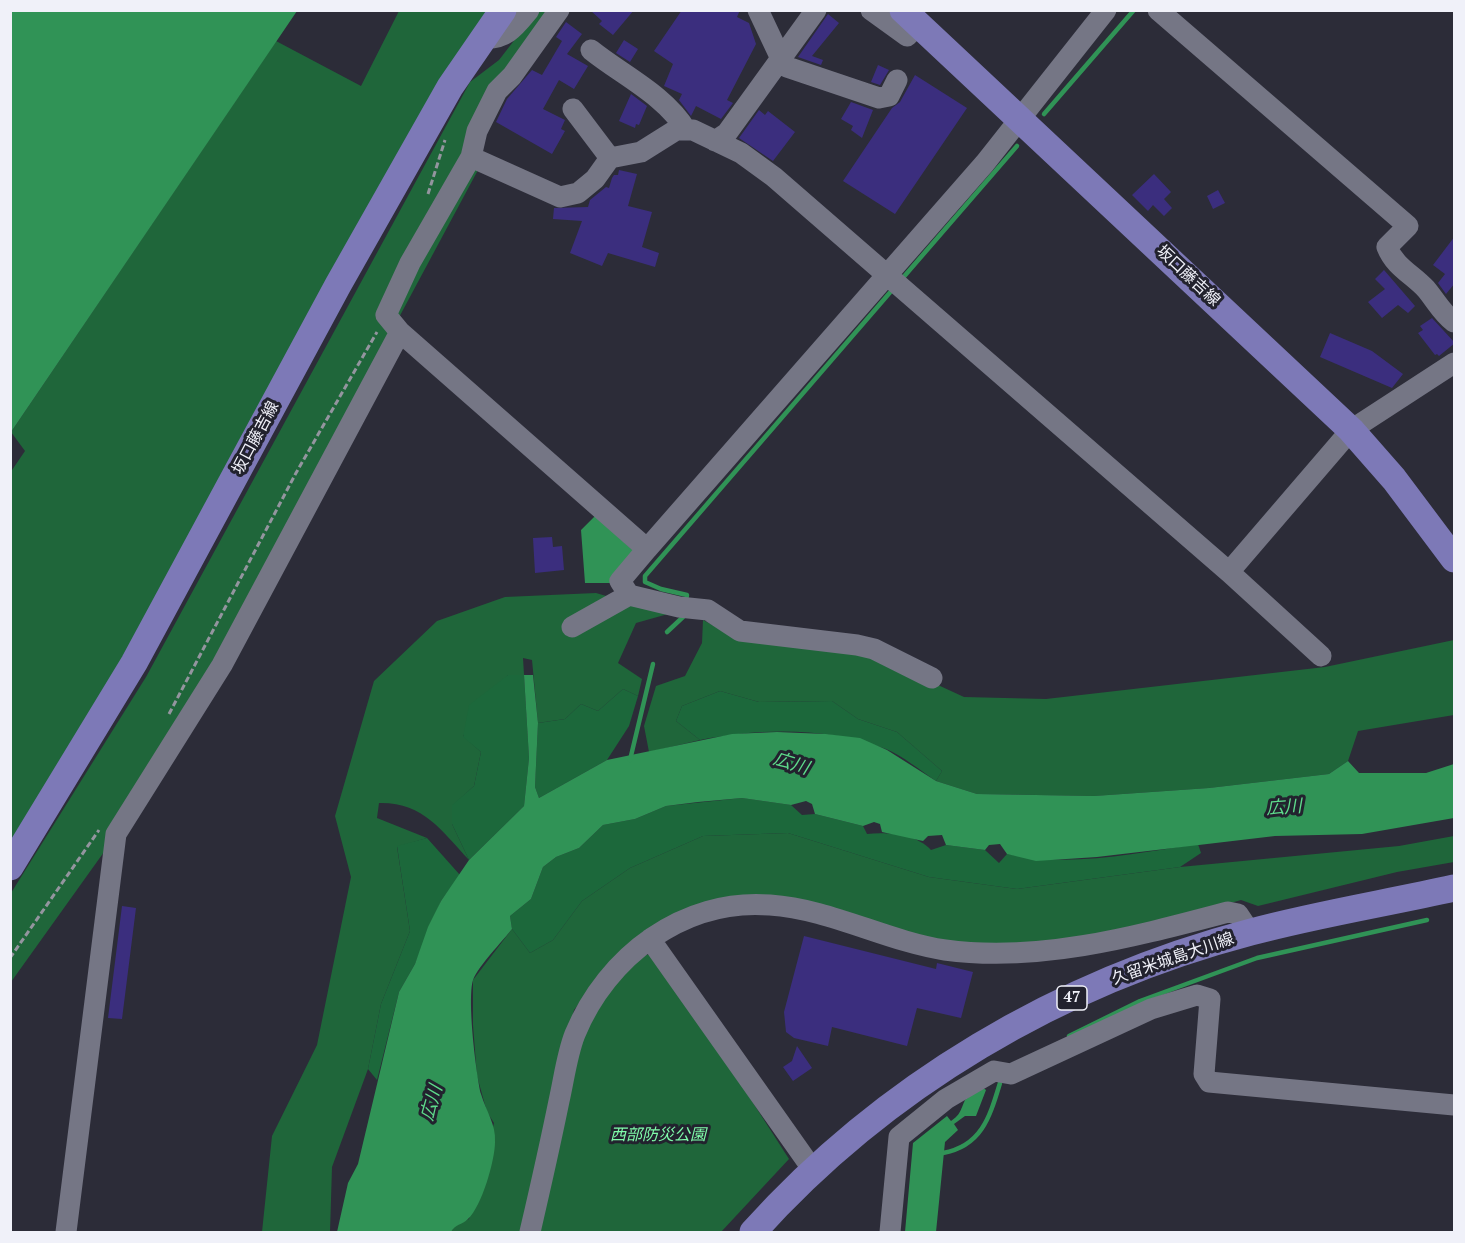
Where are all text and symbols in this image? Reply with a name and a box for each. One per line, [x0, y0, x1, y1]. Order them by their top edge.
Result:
street label: 坂口藤吉線 [1152, 242, 1224, 310]
street label: 坂口藤吉線 [229, 398, 283, 478]
water label: 広川 [771, 748, 811, 780]
water label: 広川 [1265, 796, 1303, 820]
street label: 久留米城島大川線 [1109, 929, 1237, 989]
road number: 47 [1057, 986, 1087, 1010]
water label: 広川 [417, 1083, 447, 1123]
park label: 西部防災公園 [610, 1125, 706, 1145]

